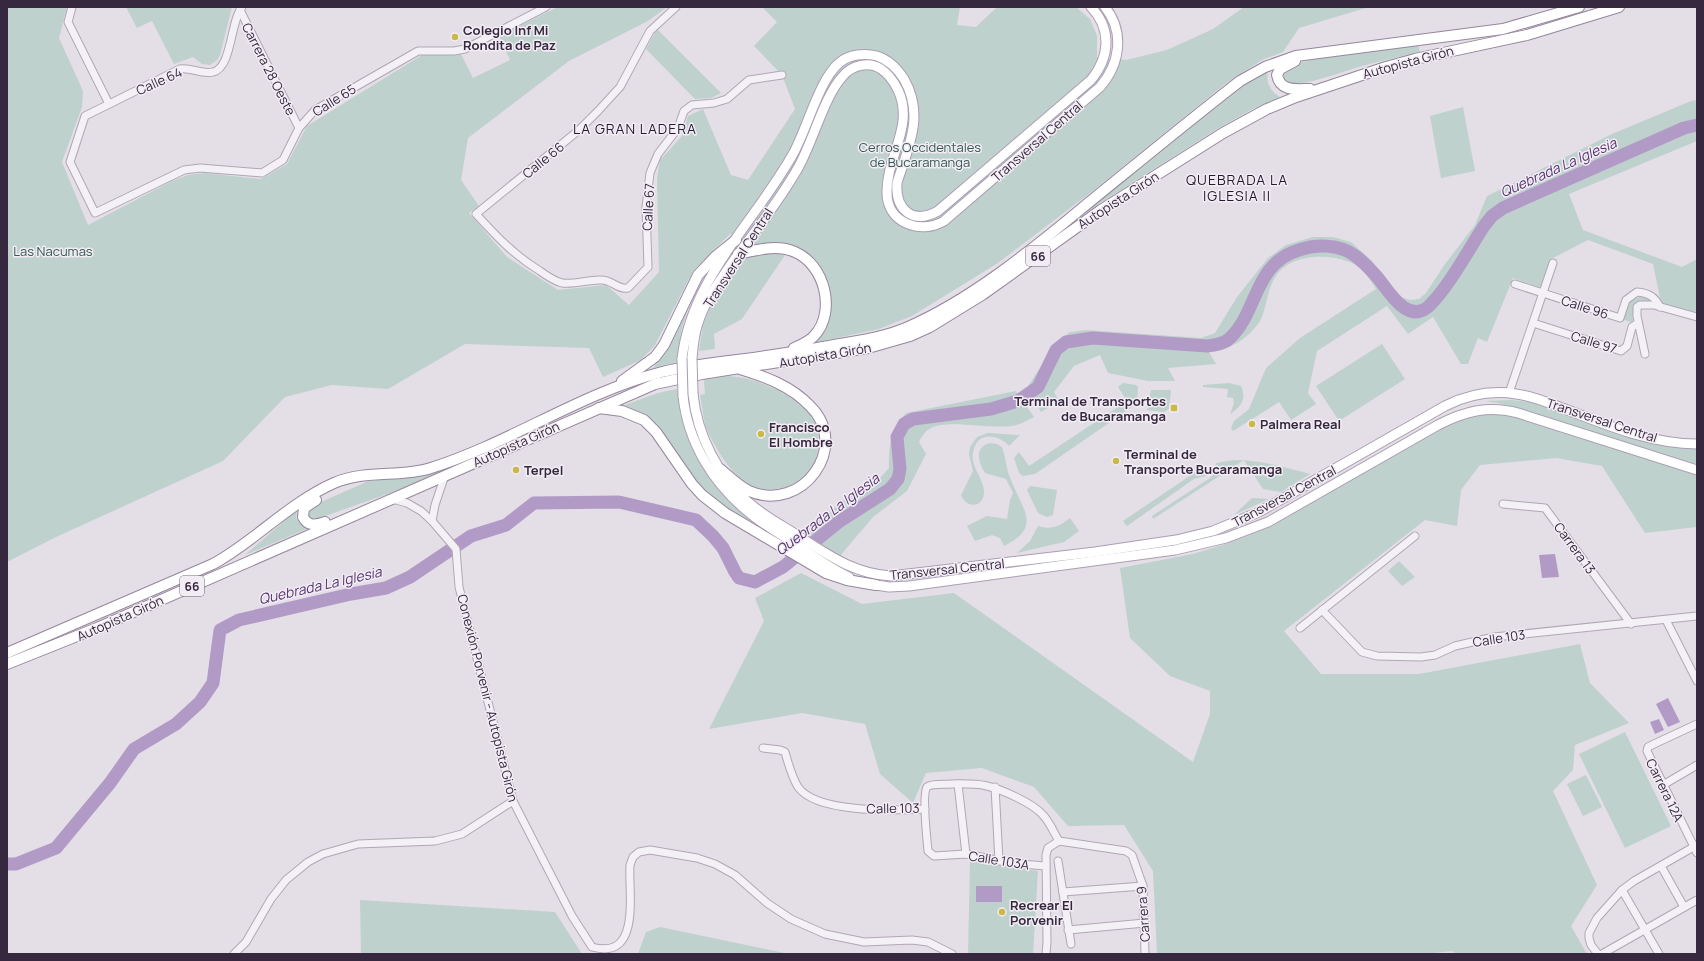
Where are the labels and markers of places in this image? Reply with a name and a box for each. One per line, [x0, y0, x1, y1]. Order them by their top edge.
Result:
place label: Colegio Inf Mi Rondita de Paz [463, 21, 556, 54]
marker: Colegio Inf Mi Rondita de Paz [450, 32, 460, 42]
place label: Terminal de Transportes de Bucaramanga [1014, 392, 1166, 425]
marker: Terminal de Transportes de Bucaramanga [1169, 403, 1179, 413]
place label: Palmera Real [1260, 415, 1341, 433]
place label: Francisco El Hombre [769, 418, 833, 451]
marker: Palmera Real [1247, 419, 1257, 429]
marker: Francisco El Hombre [756, 429, 766, 439]
place label: Terminal de Transporte Bucaramanga [1124, 445, 1282, 478]
marker: Terminal de Transporte Bucaramanga [1111, 456, 1121, 466]
place label: Terpel [524, 461, 563, 479]
marker: Terpel [511, 465, 521, 475]
place label: Recrear El Porvenir [1010, 896, 1073, 929]
marker: Recrear El Porvenir [997, 907, 1007, 917]

